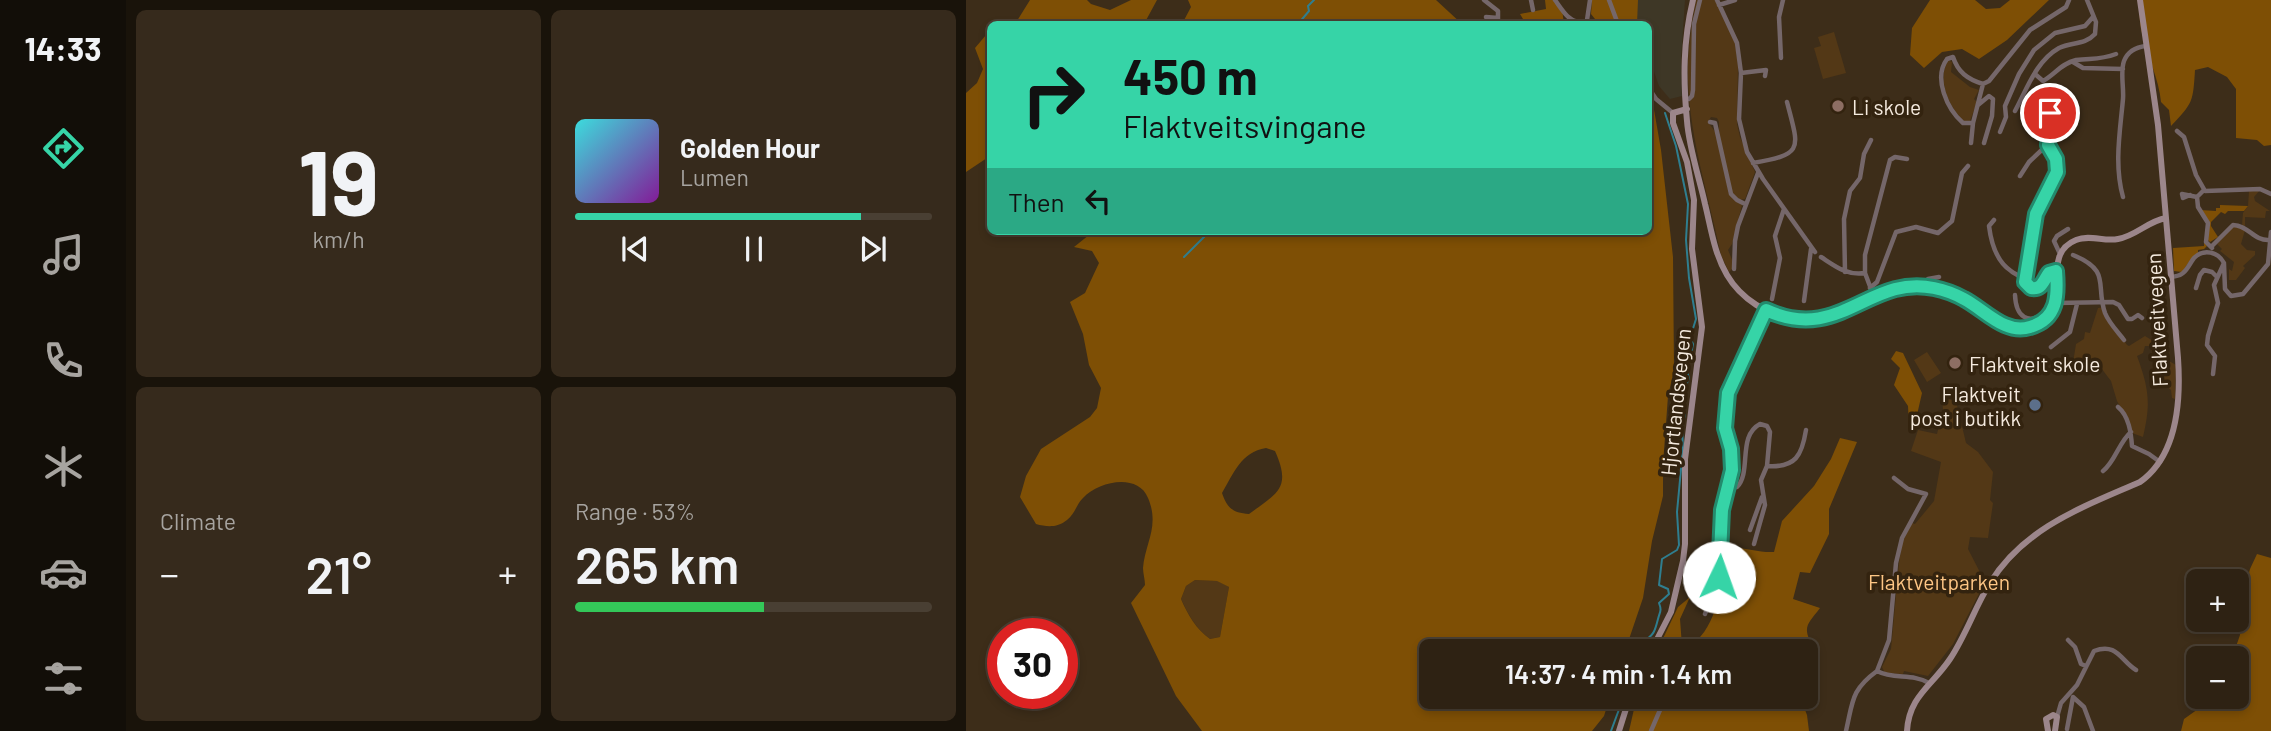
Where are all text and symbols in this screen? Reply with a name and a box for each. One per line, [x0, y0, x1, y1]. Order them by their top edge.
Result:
text: 14:33 [25, 29, 101, 67]
text: 450 m [1123, 46, 1258, 105]
icon: right [1008, 49, 1099, 140]
pin [2020, 83, 2080, 143]
place label: Li skole [1852, 94, 1921, 119]
icon: arrive [2031, 94, 2069, 132]
marker: Li skole [1830, 98, 1846, 114]
text: Flaktveitsvingane [1123, 106, 1367, 144]
icon: directions [39, 124, 88, 173]
text: 19 [298, 125, 379, 234]
text: Golden Hour [680, 132, 820, 163]
text: Lumen [680, 163, 749, 191]
icon: left [1079, 182, 1117, 220]
text: Then [1008, 186, 1065, 217]
text: km/h [312, 225, 365, 253]
icon: music [39, 230, 88, 279]
icon: previous [616, 230, 654, 268]
icon: pause [735, 230, 773, 268]
icon: next [854, 230, 892, 268]
street label: Flaktveitvegen [2140, 252, 2172, 388]
street label: Hjortlandsvegen [1655, 327, 1695, 477]
icon: phone [39, 336, 88, 385]
place label: Flaktveit skole [1969, 351, 2100, 376]
marker: Flaktveit skole [1947, 355, 1963, 371]
place label: Flaktveit post i butikk [1910, 381, 2021, 430]
marker: Flaktveit post i butikk [2027, 397, 2043, 413]
icon: climate [39, 442, 88, 491]
text: Range · 53% [575, 497, 695, 525]
text: Climate [160, 507, 236, 535]
text: 265 km [575, 532, 739, 594]
position arrow [1682, 540, 1756, 614]
text: 21° [305, 542, 372, 604]
icon: car [39, 548, 88, 597]
text: − [160, 550, 179, 596]
text: + [498, 550, 517, 596]
park label: Flaktveitparken [1868, 569, 2010, 594]
map controls [2186, 569, 2249, 709]
button: + [2186, 569, 2249, 632]
speed limit sign: 30 [987, 618, 1078, 709]
button: − [2186, 646, 2249, 709]
icon: filters [39, 654, 88, 703]
text: 14:37 · 4 min · 1.4 km [1505, 658, 1732, 689]

